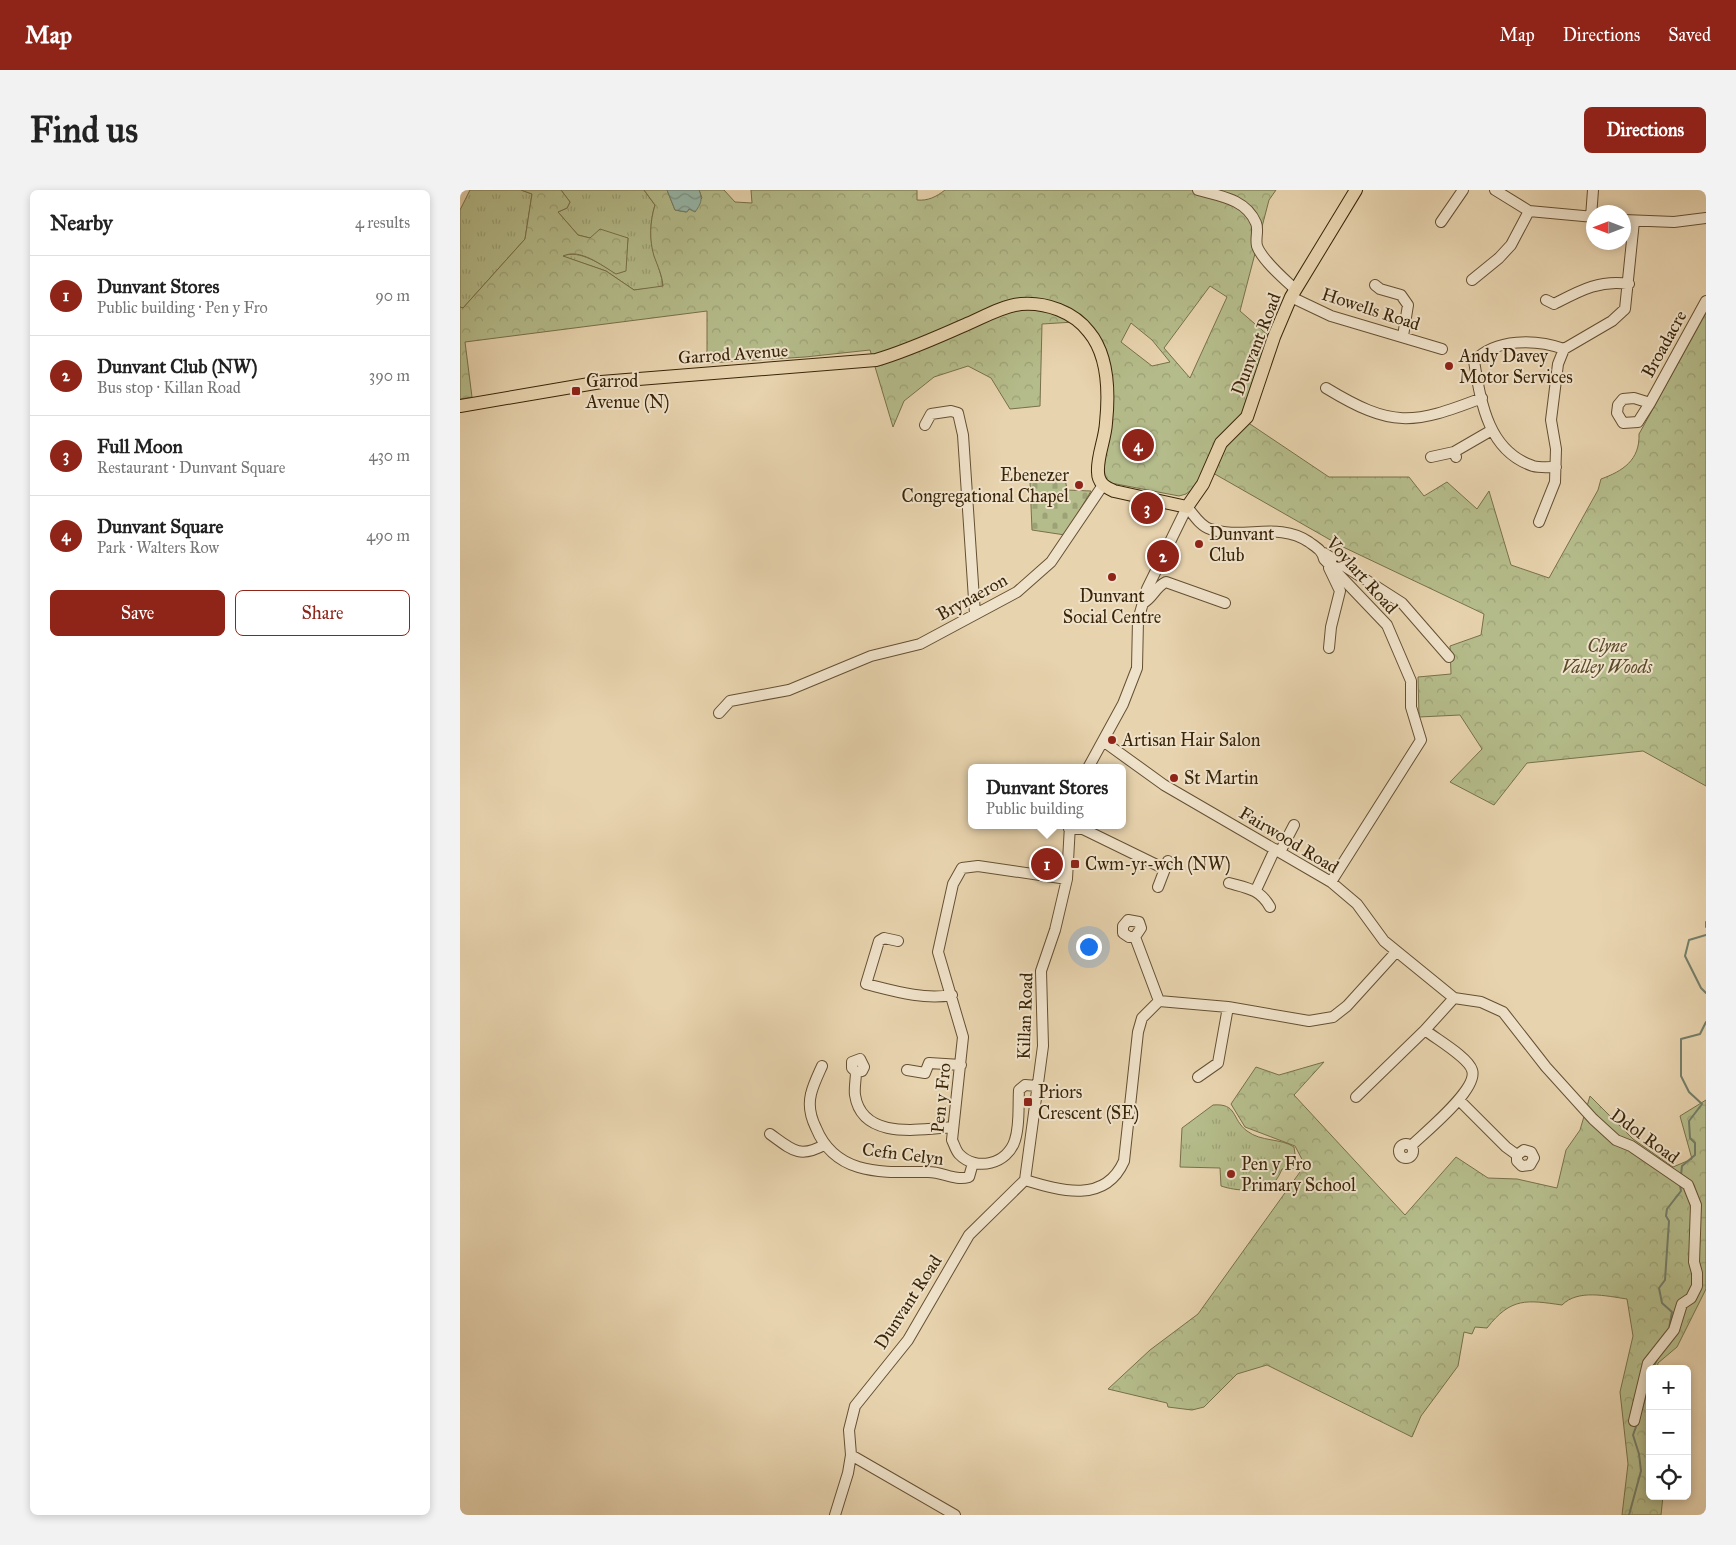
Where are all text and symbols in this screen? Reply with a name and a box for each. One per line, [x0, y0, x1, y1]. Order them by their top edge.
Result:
text: Map [25, 20, 72, 50]
text: Map [1499, 24, 1535, 46]
text: Directions [1563, 24, 1640, 46]
text: Saved [1668, 24, 1711, 46]
button: Directions [1584, 107, 1706, 153]
text: Find us [30, 109, 138, 152]
north arrow [1586, 205, 1631, 250]
text: Nearby [50, 210, 113, 236]
text: 4 results [355, 213, 410, 232]
text: Dunvant Stores [97, 275, 219, 298]
street label: Howells Road [1319, 283, 1423, 335]
text: 1 [63, 286, 69, 305]
text: 90 m [375, 286, 410, 305]
street label: Dunvant Road [1226, 290, 1286, 398]
text: Public building · Pen y Fro [97, 298, 268, 317]
street label: Broadacre [1637, 306, 1691, 382]
street label: Garrod Avenue [677, 339, 789, 369]
place label: Andy Davey Motor Services [1458, 345, 1573, 388]
text: Dunvant Club (NW) [97, 355, 257, 378]
marker: Andy Davey Motor Services [1443, 360, 1455, 372]
text: 2 [62, 366, 70, 385]
text: 390 m [369, 366, 410, 385]
place label: Garrod Avenue (N) [585, 370, 670, 414]
text: Bus stop · Killan Road [97, 378, 241, 397]
marker: Garrod Avenue (N) [570, 385, 582, 397]
pin: 4 [1122, 426, 1154, 464]
text: Full Moon [97, 435, 183, 458]
text: 3 [63, 446, 69, 465]
text: 430 m [368, 446, 410, 465]
text: Restaurant · Dunvant Square [97, 458, 285, 477]
place label: Ebenezer Congregational Chapel [901, 464, 1069, 508]
marker: Ebenezer Congregational Chapel [1073, 479, 1085, 491]
pin: 3 [1131, 489, 1163, 527]
text: Dunvant Square [97, 515, 223, 538]
place label: Dunvant Club [1209, 523, 1275, 566]
text: 4 [62, 526, 70, 545]
text: 490 m [366, 526, 410, 545]
street label: Voylart Road [1321, 531, 1402, 618]
pin: 2 [1147, 537, 1179, 575]
text: Park · Walters Row [97, 538, 219, 557]
marker: Dunvant Club [1193, 538, 1205, 550]
street label: Brynaeron [933, 568, 1011, 625]
marker: Dunvant Social Centre [1106, 571, 1118, 583]
place label: Dunvant Social Centre [1063, 585, 1161, 628]
button: Save [50, 590, 225, 636]
button: Share [235, 590, 410, 636]
park label: Clyne Valley Woods [1562, 635, 1653, 678]
place label: Artisan Hair Salon [1121, 729, 1261, 751]
marker: Artisan Hair Salon [1106, 734, 1118, 746]
popup [968, 764, 1126, 829]
place label: St Martin [1184, 767, 1259, 789]
marker: St Martin [1168, 772, 1180, 784]
text: Dunvant Stores [986, 776, 1108, 799]
text: Public building [986, 799, 1084, 818]
street label: Fairwood Road [1235, 802, 1343, 878]
pin: 1 [1031, 845, 1063, 883]
place label: Cwm-yr-wch (NW) [1085, 853, 1231, 876]
marker: Cwm-yr-wch (NW) [1069, 858, 1081, 870]
your location [1076, 934, 1102, 960]
street label: Killan Road [1012, 972, 1038, 1060]
street label: Pen y Fro [926, 1062, 956, 1134]
place label: Priors Crescent (SE) [1038, 1081, 1139, 1125]
marker: Priors Crescent (SE) [1022, 1096, 1034, 1108]
street label: Ddol Road [1606, 1104, 1684, 1168]
street label: Cefn Celyn [861, 1138, 945, 1170]
place label: Pen y Fro Primary School [1241, 1153, 1356, 1196]
marker: Pen y Fro Primary School [1225, 1168, 1237, 1180]
street label: Dunvant Road [869, 1251, 947, 1353]
map controls [1646, 1365, 1691, 1500]
button: + [1646, 1365, 1691, 1410]
button: − [1646, 1410, 1691, 1455]
button: locate [1646, 1455, 1691, 1500]

